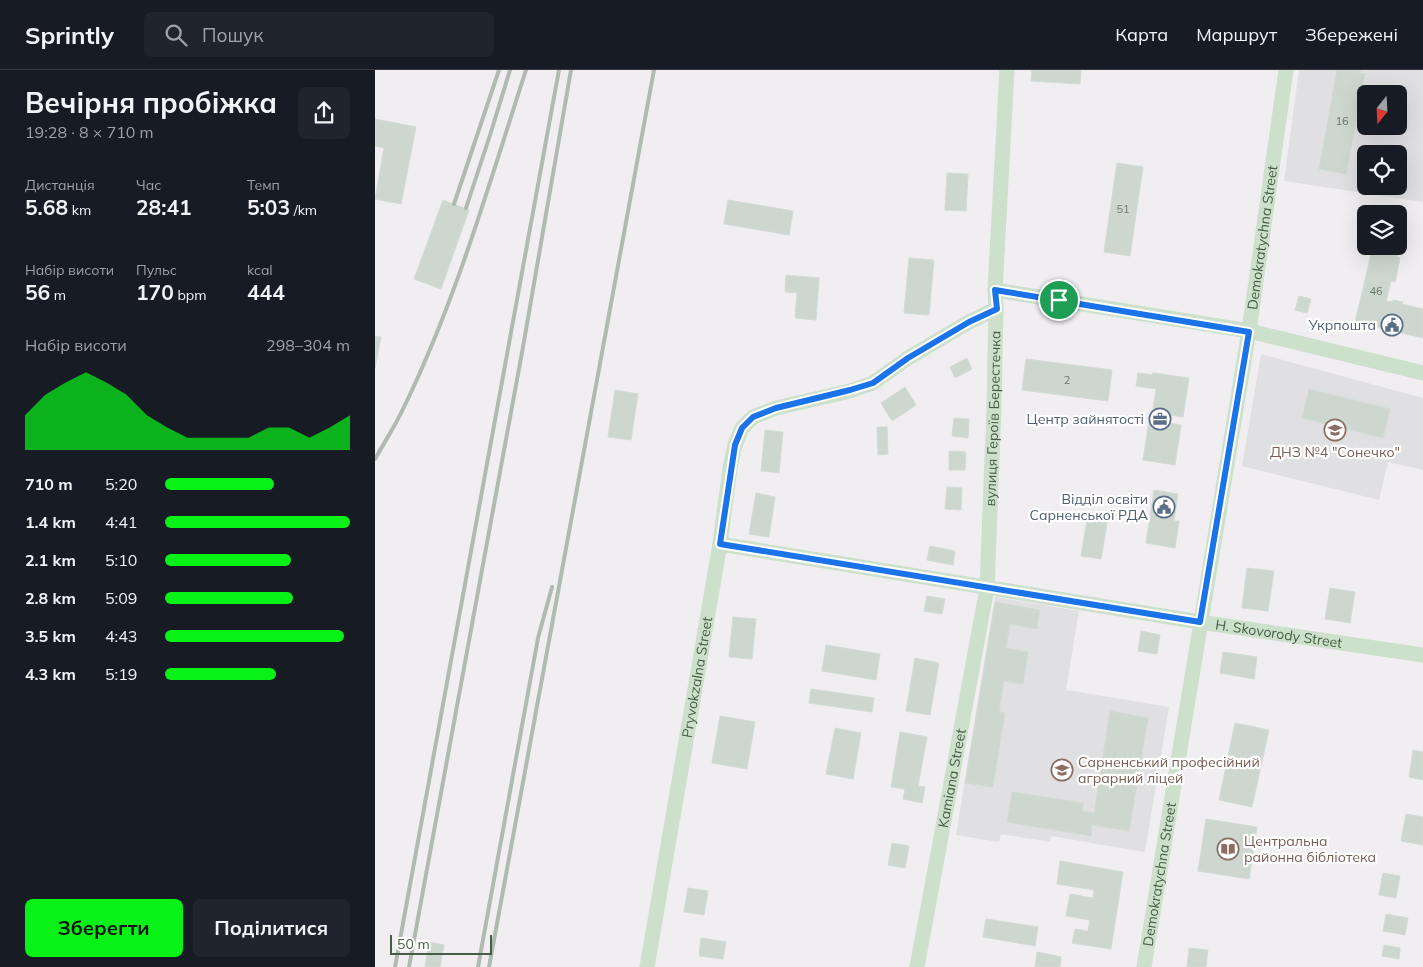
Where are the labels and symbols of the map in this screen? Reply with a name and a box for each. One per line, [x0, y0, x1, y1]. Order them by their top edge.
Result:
north arrow [1357, 85, 1407, 135]
house number: 16 [1335, 114, 1349, 128]
street label: Demokratychna Street [1243, 164, 1281, 311]
house number: 51 [1116, 202, 1130, 216]
pin [1038, 279, 1080, 321]
house number: 46 [1369, 284, 1383, 298]
public building icon: Укрпошта [1380, 313, 1404, 337]
place label: Укрпошта [1308, 316, 1376, 334]
street label: вулиця Героїв Берестечка [981, 331, 1005, 507]
house number: 2 [1064, 373, 1071, 387]
office icon: Центр зайнятості [1148, 407, 1172, 431]
place label: Центр зайнятості [1027, 410, 1144, 428]
school or university icon: ДНЗ №4 "Сонечко" [1323, 418, 1347, 442]
place label: ДНЗ №4 "Сонечко" [1270, 443, 1400, 461]
place label: Відділ освіти Сарненської РДА [1030, 490, 1149, 524]
public building icon: Відділ освіти Сарненської РДА [1152, 495, 1176, 519]
street label: Pryvokzalna Street [678, 615, 716, 739]
street label: H. Skovorody Street [1214, 615, 1344, 652]
street label: Kamiana Street [934, 727, 970, 829]
place label: Сарненський професійний аграрний ліцей [1078, 753, 1260, 787]
school or university icon: Сарненський професійний аграрний ліцей [1050, 758, 1074, 782]
street label: Demokratychna Street [1139, 801, 1180, 948]
place label: Центральна районна бібліотека [1244, 832, 1376, 866]
library icon: Центральна районна бібліотека [1216, 837, 1240, 861]
scale bar [390, 932, 493, 955]

